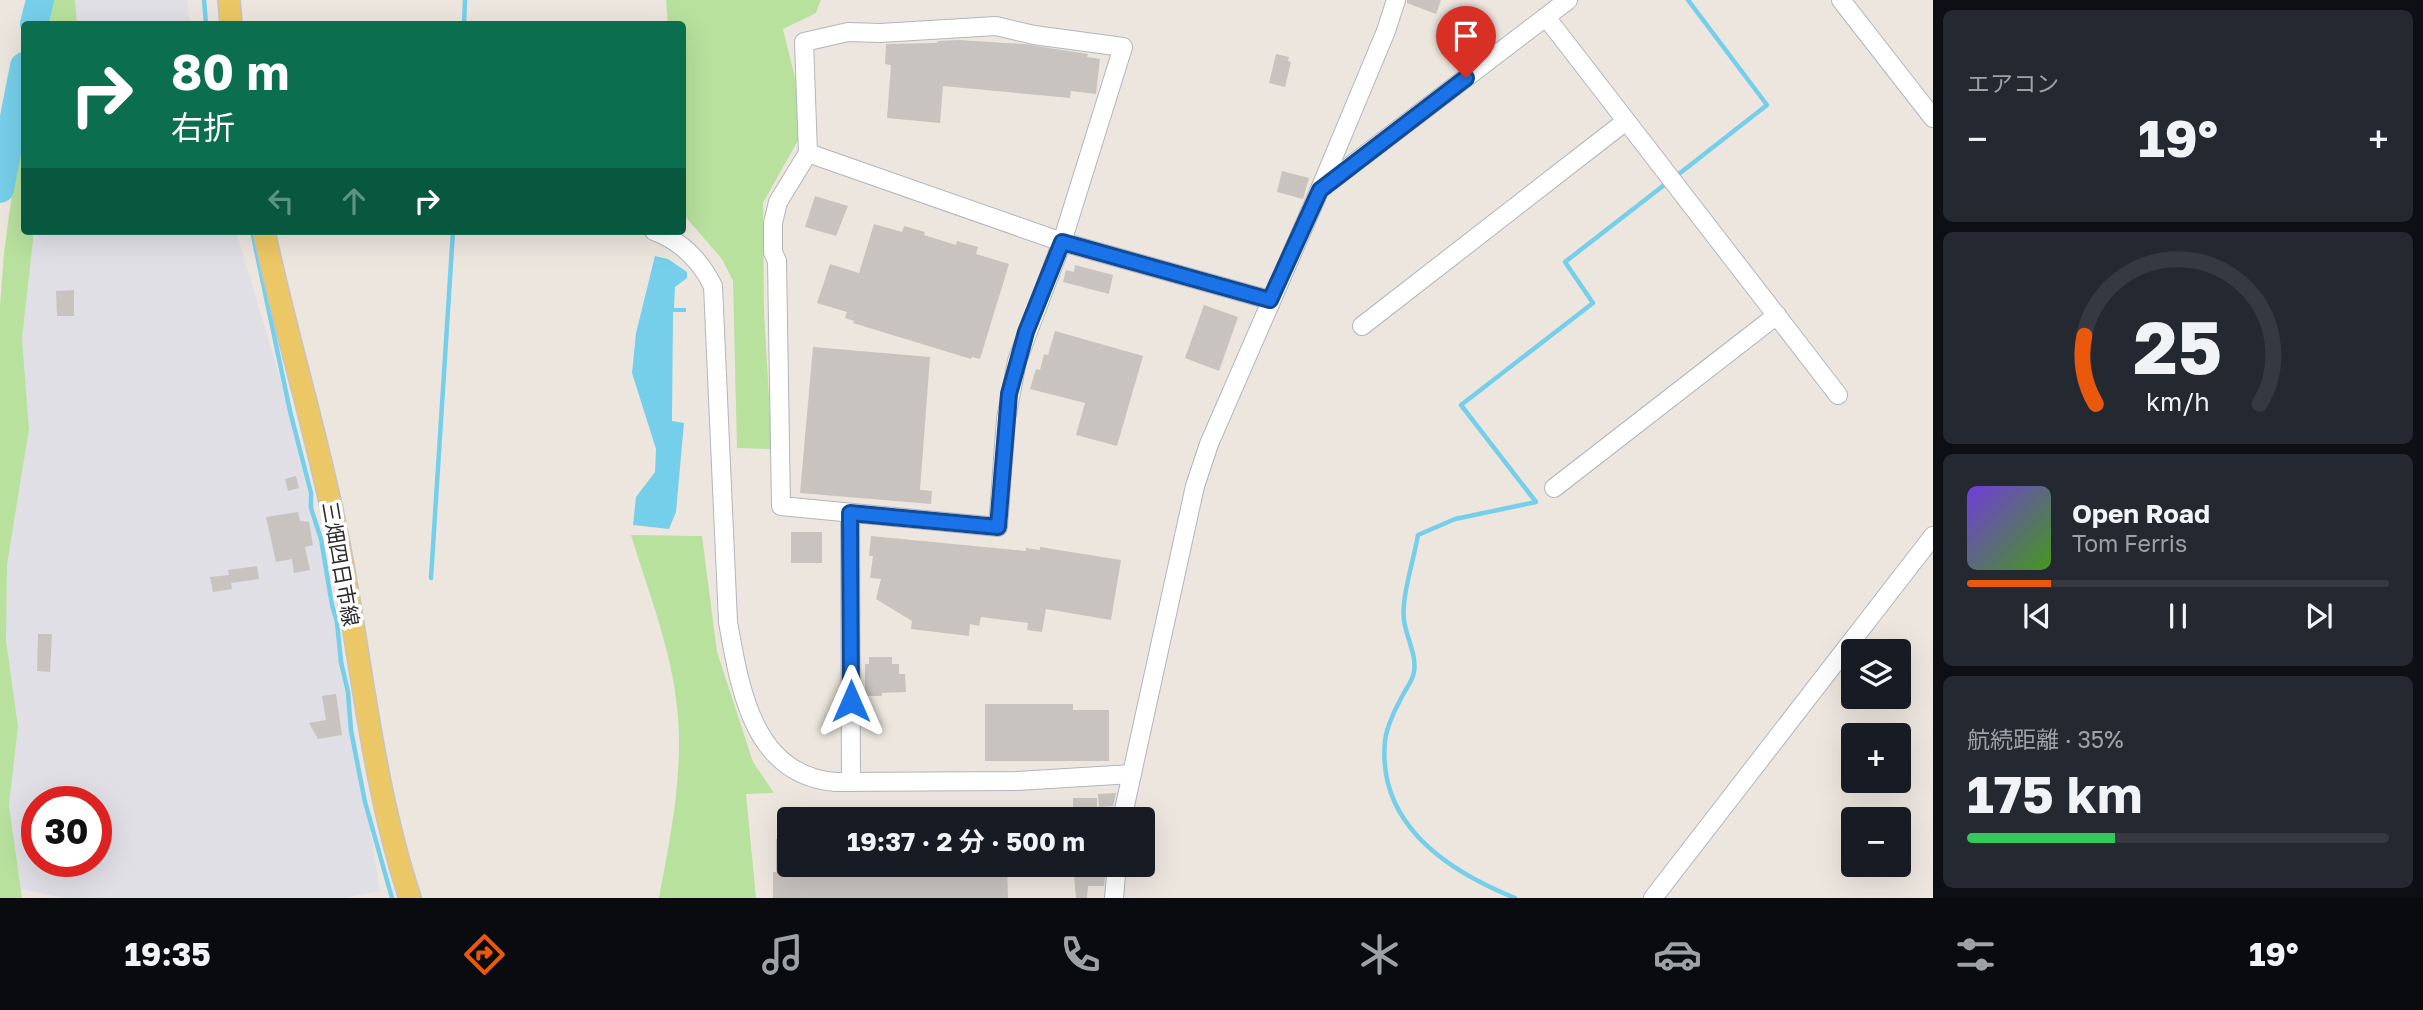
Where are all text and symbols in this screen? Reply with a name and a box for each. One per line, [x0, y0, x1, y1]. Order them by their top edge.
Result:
pin [1436, 6, 1496, 78]
icon: arrive [1447, 17, 1485, 55]
text: 80 m [171, 42, 289, 101]
icon: right [56, 49, 147, 140]
text: エアコン [1967, 69, 2059, 97]
text: 19° [2138, 106, 2218, 168]
text: 右折 [171, 108, 235, 146]
text: − [1967, 116, 1988, 161]
text: + [2368, 116, 2389, 161]
icon: left [262, 182, 300, 220]
icon: ahead [335, 182, 373, 220]
icon: right [408, 182, 446, 220]
text: 25 [2134, 303, 2222, 390]
text: km/h [2146, 386, 2210, 417]
text: Open Road [2072, 498, 2210, 529]
street label: 三畑四日市線 [317, 500, 365, 628]
text: Tom Ferris [2072, 529, 2187, 557]
icon: previous [2018, 597, 2056, 635]
icon: pause [2159, 597, 2197, 635]
icon: next [2300, 597, 2338, 635]
map controls [1841, 639, 1911, 877]
button: layers [1841, 639, 1911, 709]
position arrow [814, 664, 888, 738]
button: + [1841, 723, 1911, 793]
text: 航続距離 · 35% [1967, 725, 2124, 753]
text: 175 km [1967, 762, 2143, 824]
speed limit sign: 30 [21, 786, 112, 877]
button: − [1841, 807, 1911, 877]
text: 19:37 · 2 分 · 500 m [847, 826, 1085, 857]
icon: directions [460, 930, 509, 979]
icon: music [758, 930, 807, 979]
icon: phone [1056, 930, 1105, 979]
icon: climate [1355, 930, 1404, 979]
icon: car [1653, 930, 1702, 979]
icon: filters [1951, 930, 2000, 979]
text: 19:35 [125, 935, 211, 973]
text: 19° [2249, 935, 2298, 973]

